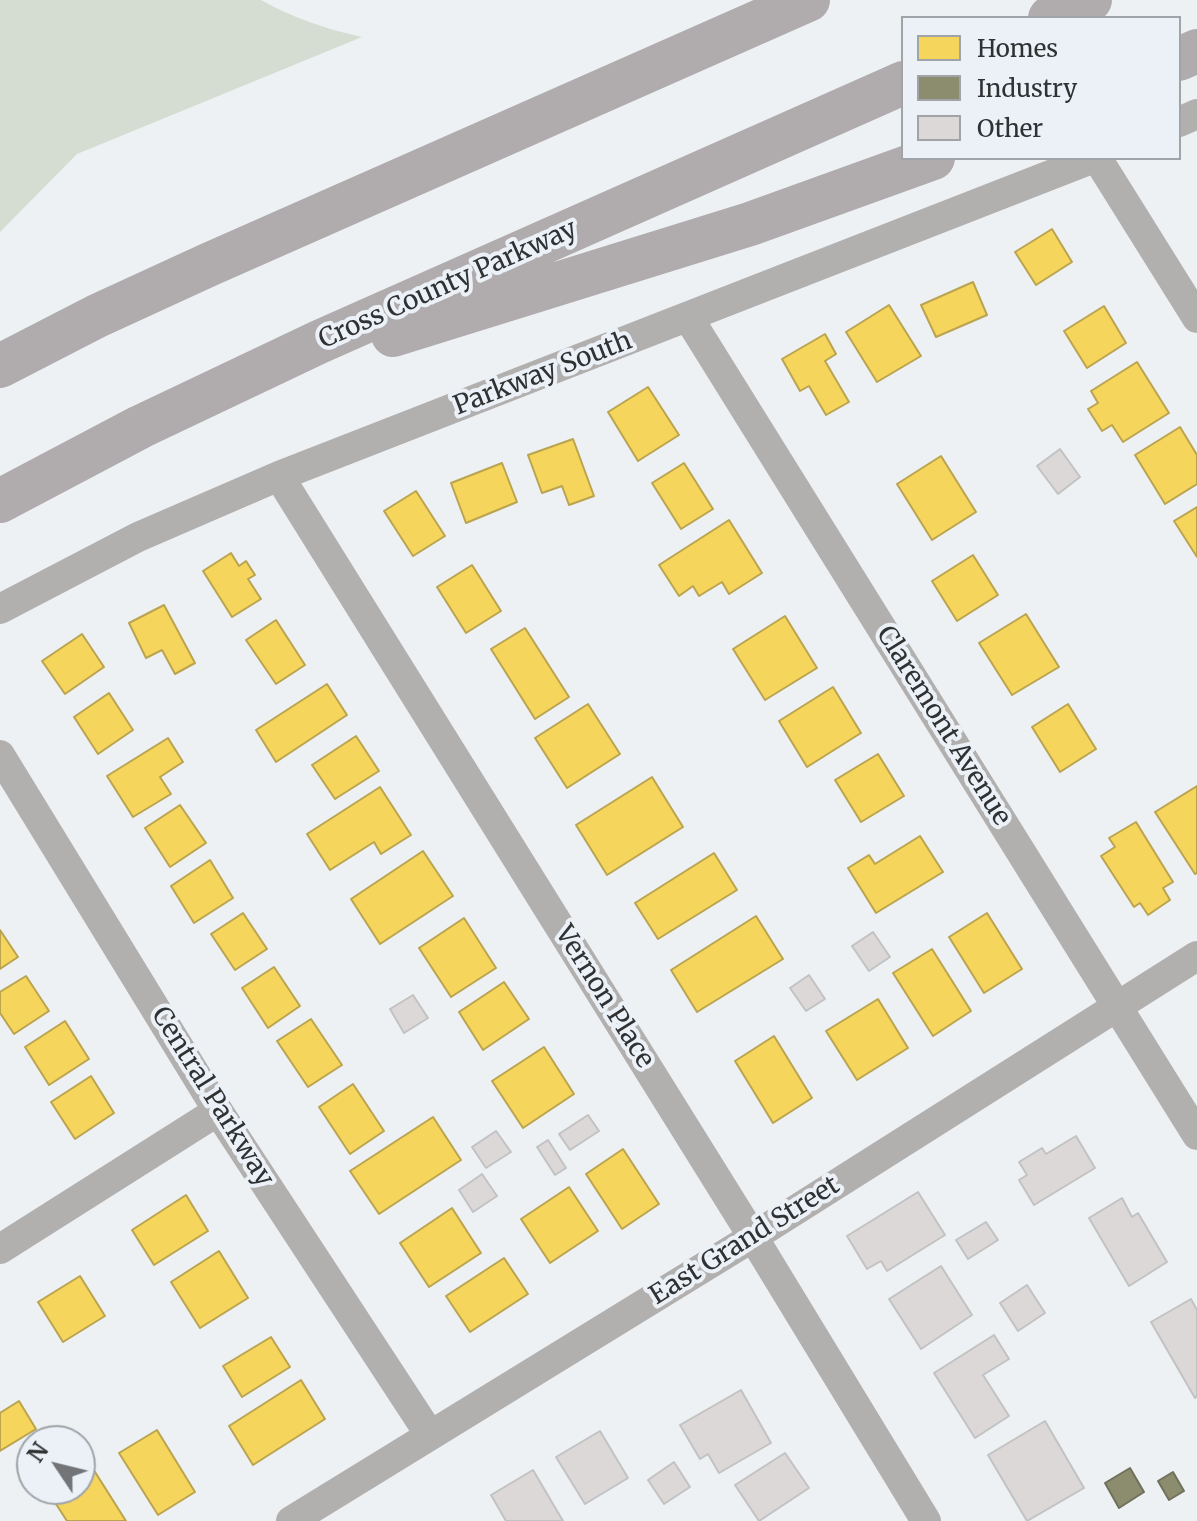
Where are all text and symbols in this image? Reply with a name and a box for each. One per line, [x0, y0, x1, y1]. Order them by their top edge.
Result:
legend [901, 16, 1181, 160]
text: Homes [977, 33, 1058, 64]
text: Industry [977, 73, 1077, 104]
text: Other [977, 113, 1043, 144]
street label: Cross County Parkway [314, 214, 582, 356]
street label: Parkway South [449, 326, 637, 422]
street label: Claremont Avenue [869, 621, 1017, 831]
street label: Vernon Place [548, 920, 660, 1074]
street label: Central Parkway [144, 1002, 280, 1192]
street label: East Grand Street [644, 1170, 846, 1312]
north arrow [16, 1425, 96, 1505]
text: N [22, 1437, 54, 1468]

